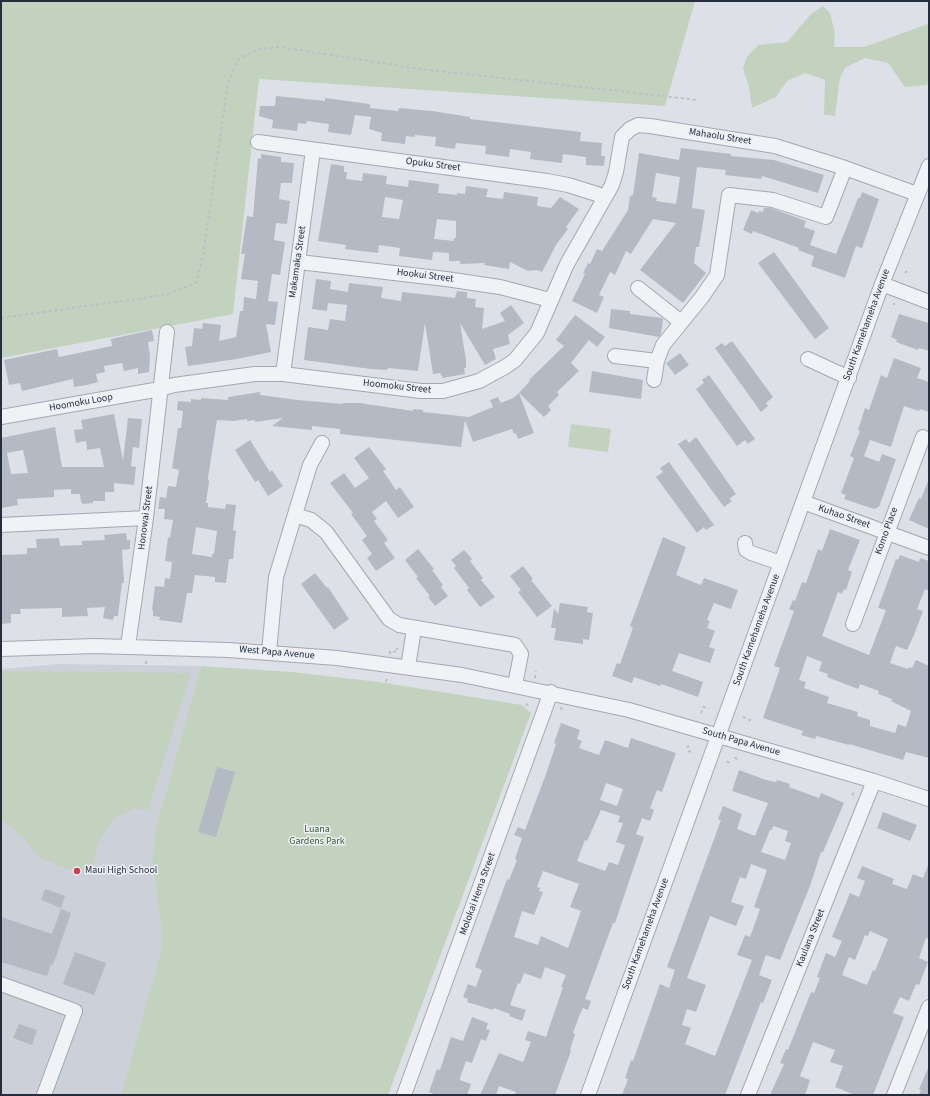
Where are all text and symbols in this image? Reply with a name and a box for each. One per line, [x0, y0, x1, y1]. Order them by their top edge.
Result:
street label: Mahaolu Street [688, 126, 752, 148]
street label: Opuku Street [405, 156, 461, 174]
street label: Makamaka Street [287, 225, 309, 299]
street label: Hookui Street [396, 267, 454, 285]
street label: South Kamehameha Avenue [841, 267, 893, 383]
street label: Hoomoku Street [362, 377, 432, 397]
street label: Hoomoku Loop [48, 391, 114, 415]
street label: Honowai Street [136, 485, 156, 551]
street label: Kuhao Street [816, 503, 872, 531]
street label: Komo Place [873, 506, 901, 556]
street label: South Kamehameha Avenue [731, 572, 783, 688]
street label: West Papa Avenue [239, 644, 315, 662]
street label: South Papa Avenue [701, 725, 781, 759]
park label: Luana Gardens Park [289, 824, 345, 848]
street label: Molokai Hema Street [458, 851, 498, 937]
place label: Maui High School [85, 865, 157, 877]
marker: Maui High School [72, 866, 82, 876]
street label: South Kamehameha Avenue [620, 876, 672, 992]
street label: Kaulana Street [794, 907, 828, 969]

